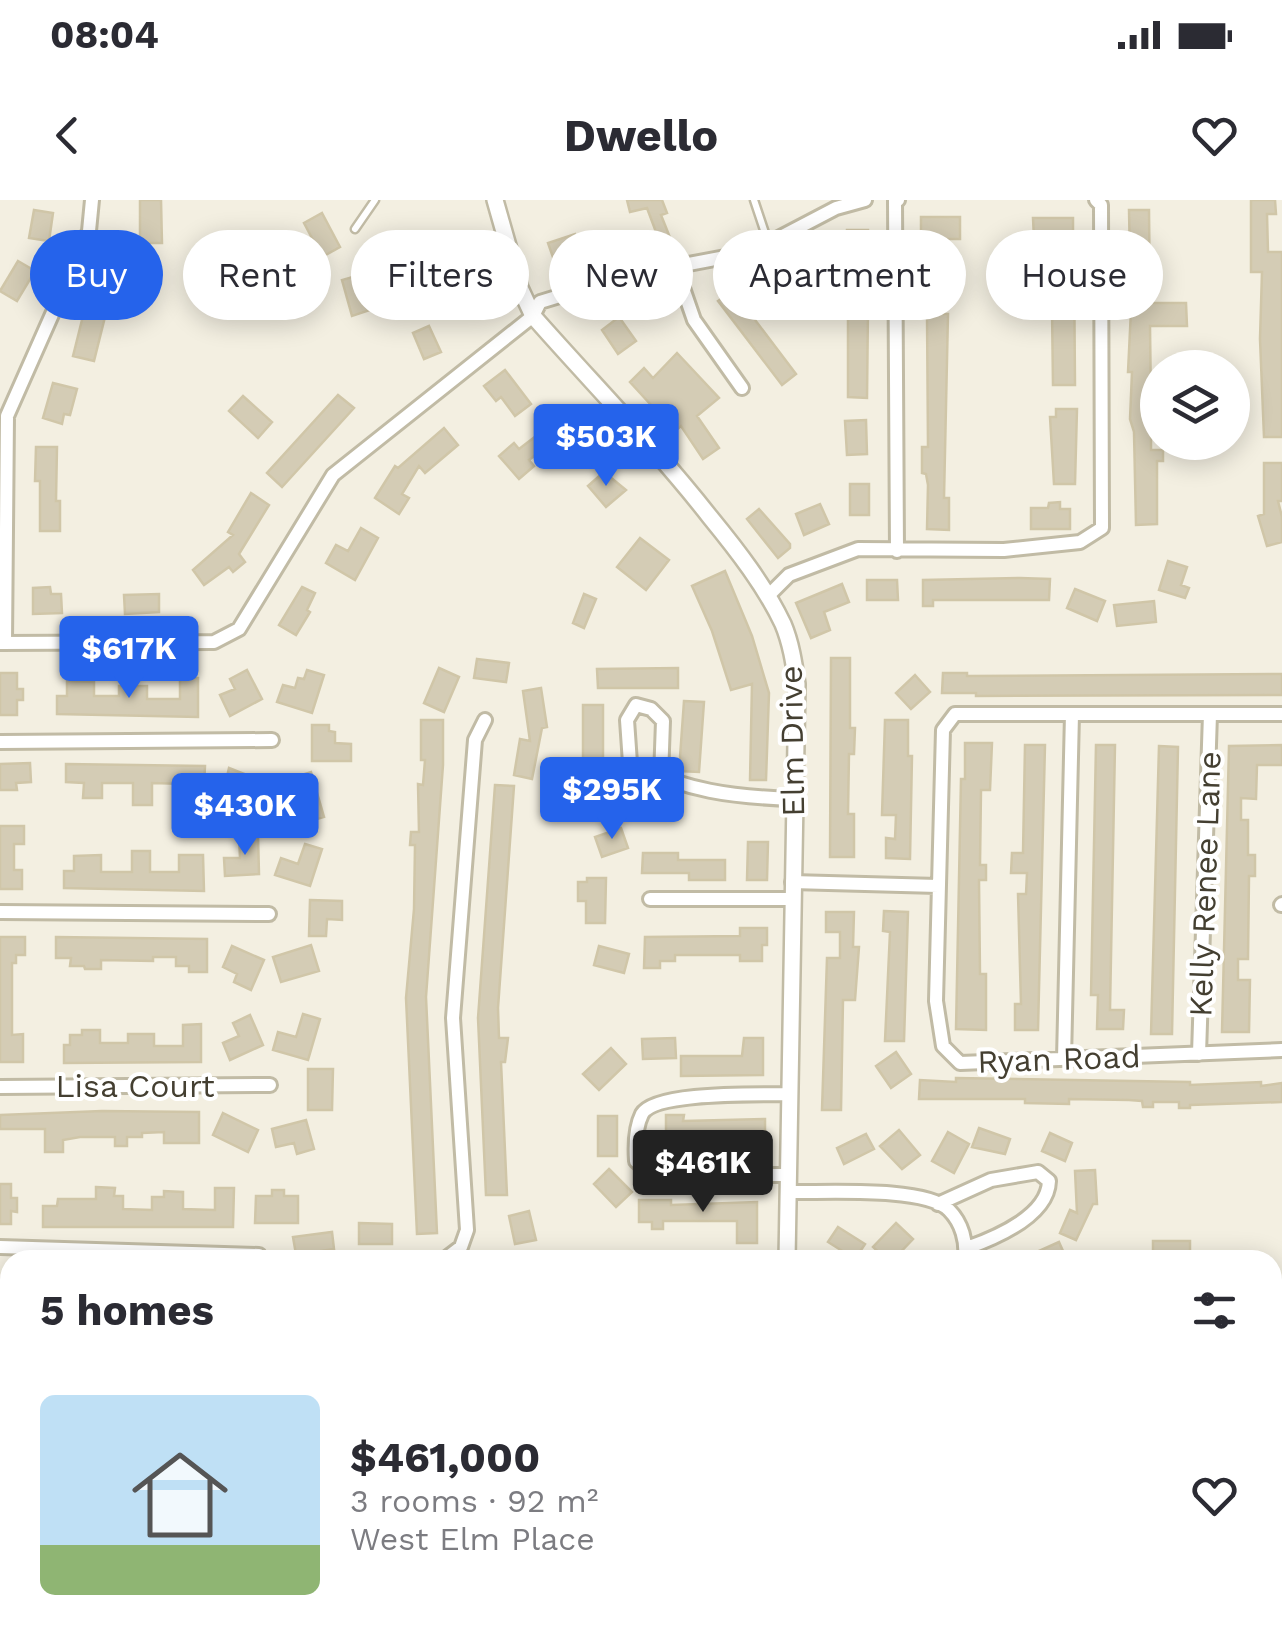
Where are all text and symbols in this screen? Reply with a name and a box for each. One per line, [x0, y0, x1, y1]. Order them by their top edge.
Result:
text: 08:04 [50, 13, 159, 57]
icon: back [40, 108, 95, 163]
icon: heart [1187, 108, 1242, 163]
text: Dwello [564, 109, 718, 162]
chip: Buy [30, 230, 163, 320]
chip: Rent [183, 230, 331, 320]
chip: Filters [351, 230, 529, 320]
chip: New [549, 230, 693, 320]
chip: Apartment [713, 230, 966, 320]
chip: House [986, 230, 1163, 320]
map controls [1140, 350, 1250, 460]
button: layers [1140, 350, 1250, 460]
pin: $503K [536, 404, 676, 489]
text: $503K [556, 417, 656, 455]
pin: $617K [59, 616, 199, 701]
text: $617K [81, 629, 177, 667]
street label: Elm Drive [772, 665, 812, 817]
street label: Kelly Renee Lane [1181, 750, 1229, 1018]
pin: $295K [542, 757, 682, 842]
text: $295K [562, 770, 662, 808]
pin: $430K [175, 773, 315, 858]
text: $430K [194, 786, 296, 824]
street label: Ryan Road [977, 1037, 1141, 1081]
street label: Lisa Court [55, 1067, 215, 1105]
pin: $461K [633, 1130, 773, 1215]
text: $461K [655, 1143, 751, 1181]
icon: filters [1187, 1283, 1242, 1338]
text: 5 homes [40, 1286, 214, 1335]
text: $461,000 [350, 1433, 540, 1482]
icon: home [120, 1435, 240, 1555]
icon: heart [1187, 1468, 1242, 1523]
text: 3 rooms · 92 m² [350, 1482, 598, 1520]
text: West Elm Place [350, 1520, 595, 1558]

